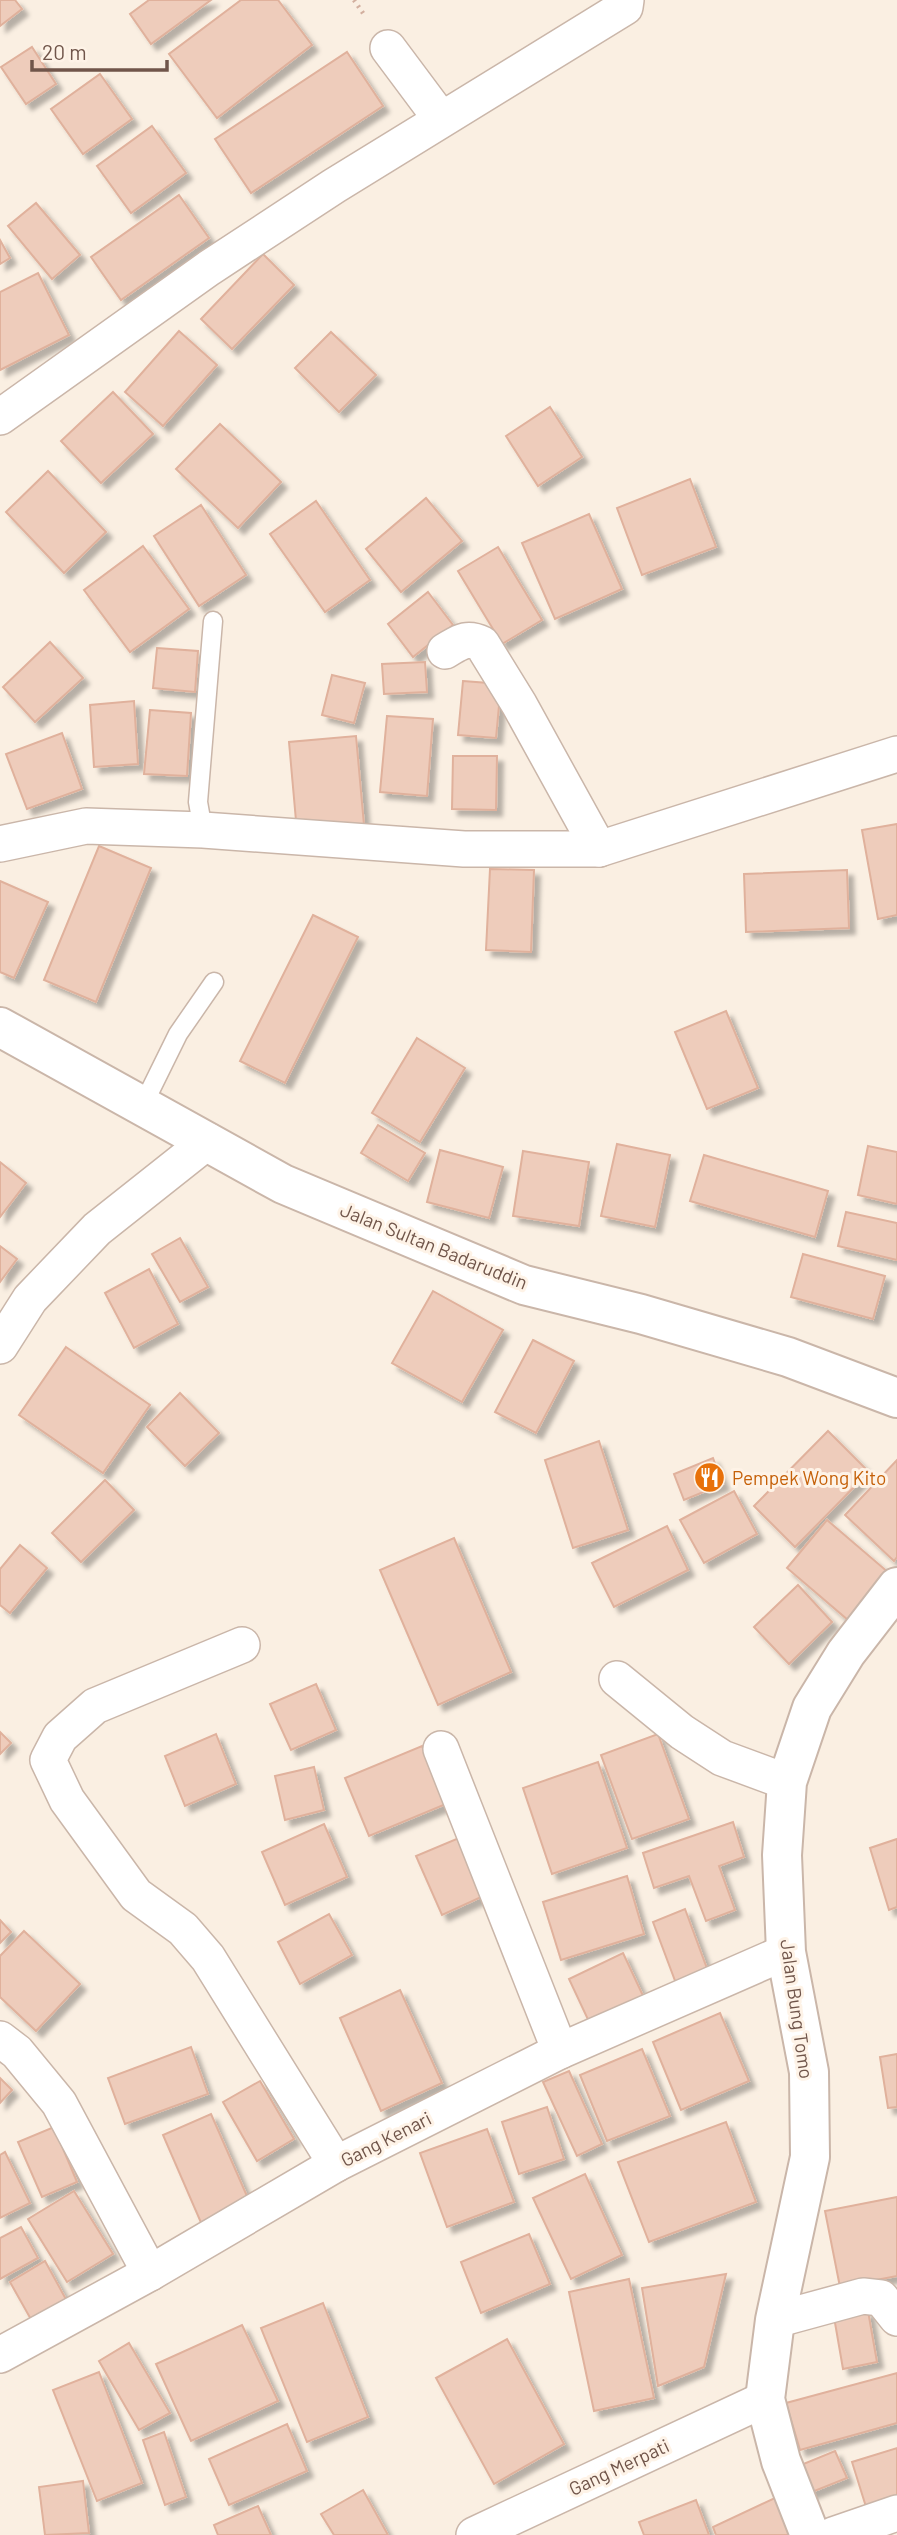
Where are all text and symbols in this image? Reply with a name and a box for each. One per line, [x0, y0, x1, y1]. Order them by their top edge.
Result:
scale bar [32, 28, 166, 72]
text: 20 m [42, 39, 87, 64]
street label: Jalan Sultan Badaruddin [337, 1197, 531, 1294]
restaurant icon: Pempek Wong Kito [692, 1461, 726, 1495]
place label: Pempek Wong Kito [732, 1466, 886, 1489]
street label: Jalan Bung Tomo [776, 1938, 819, 2080]
street label: Gang Kenari [337, 2106, 435, 2171]
street label: Gang Merpati [565, 2433, 673, 2500]

